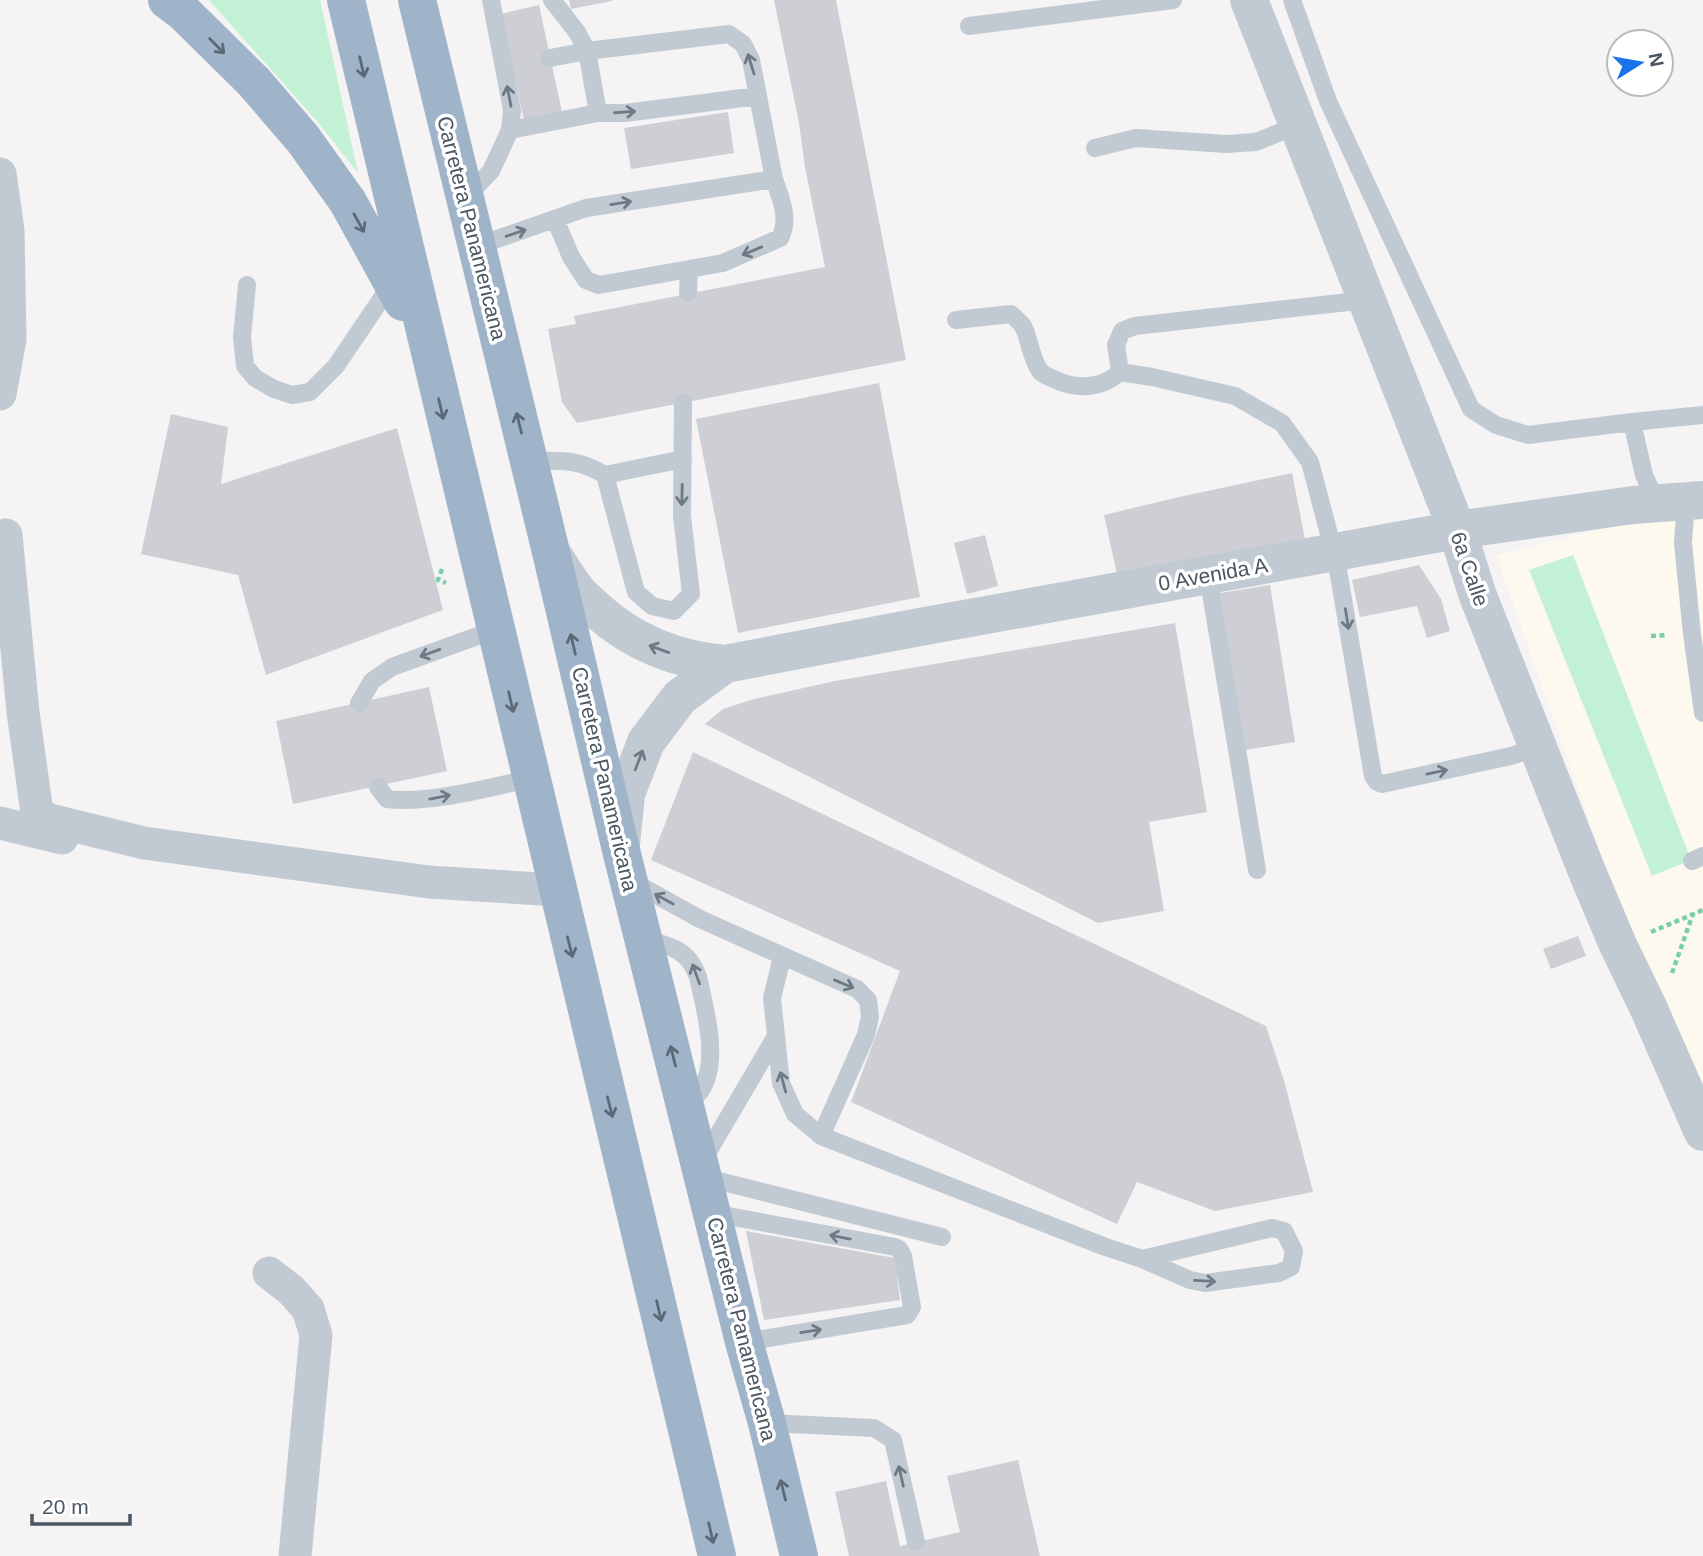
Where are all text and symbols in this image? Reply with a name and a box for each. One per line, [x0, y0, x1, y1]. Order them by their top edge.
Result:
north arrow [1605, 28, 1675, 98]
one-way arrow [209, 37, 226, 54]
text: N [1645, 51, 1668, 69]
one-way arrow [743, 54, 756, 76]
one-way arrow [356, 55, 369, 77]
one-way arrow [502, 85, 516, 108]
one-way arrow [614, 105, 636, 118]
street label: Carretera Panamericana [433, 114, 511, 343]
one-way arrow [609, 196, 632, 209]
one-way arrow [352, 212, 366, 232]
one-way arrow [505, 226, 527, 238]
one-way arrow [742, 245, 763, 258]
one-way arrow [435, 397, 448, 420]
one-way arrow [512, 412, 525, 435]
one-way arrow [675, 484, 689, 507]
street label: 6a Calle [1447, 529, 1493, 609]
street label: 0 Avenida A [1157, 553, 1269, 595]
one-way arrow [1341, 607, 1354, 630]
one-way arrow [566, 633, 579, 656]
one-way arrow [649, 641, 671, 654]
one-way arrow [419, 648, 441, 660]
street label: Carretera Panamericana [568, 664, 642, 894]
one-way arrow [505, 690, 518, 713]
one-way arrow [634, 749, 646, 771]
one-way arrow [1425, 765, 1448, 779]
one-way arrow [428, 789, 451, 803]
one-way arrow [655, 892, 675, 906]
one-way arrow [564, 935, 577, 958]
one-way arrow [689, 964, 701, 986]
one-way arrow [833, 978, 854, 991]
one-way arrow [666, 1045, 679, 1067]
one-way arrow [776, 1072, 789, 1094]
one-way arrow [604, 1095, 617, 1118]
street label: Carretera Panamericana [703, 1215, 781, 1444]
one-way arrow [829, 1230, 852, 1243]
one-way arrow [1194, 1275, 1217, 1288]
one-way arrow [653, 1299, 666, 1322]
one-way arrow [799, 1324, 822, 1337]
one-way arrow [894, 1465, 907, 1487]
one-way arrow [776, 1479, 789, 1502]
scale bar [32, 1482, 130, 1526]
text: 20 m [42, 1495, 89, 1518]
one-way arrow [705, 1521, 718, 1544]

